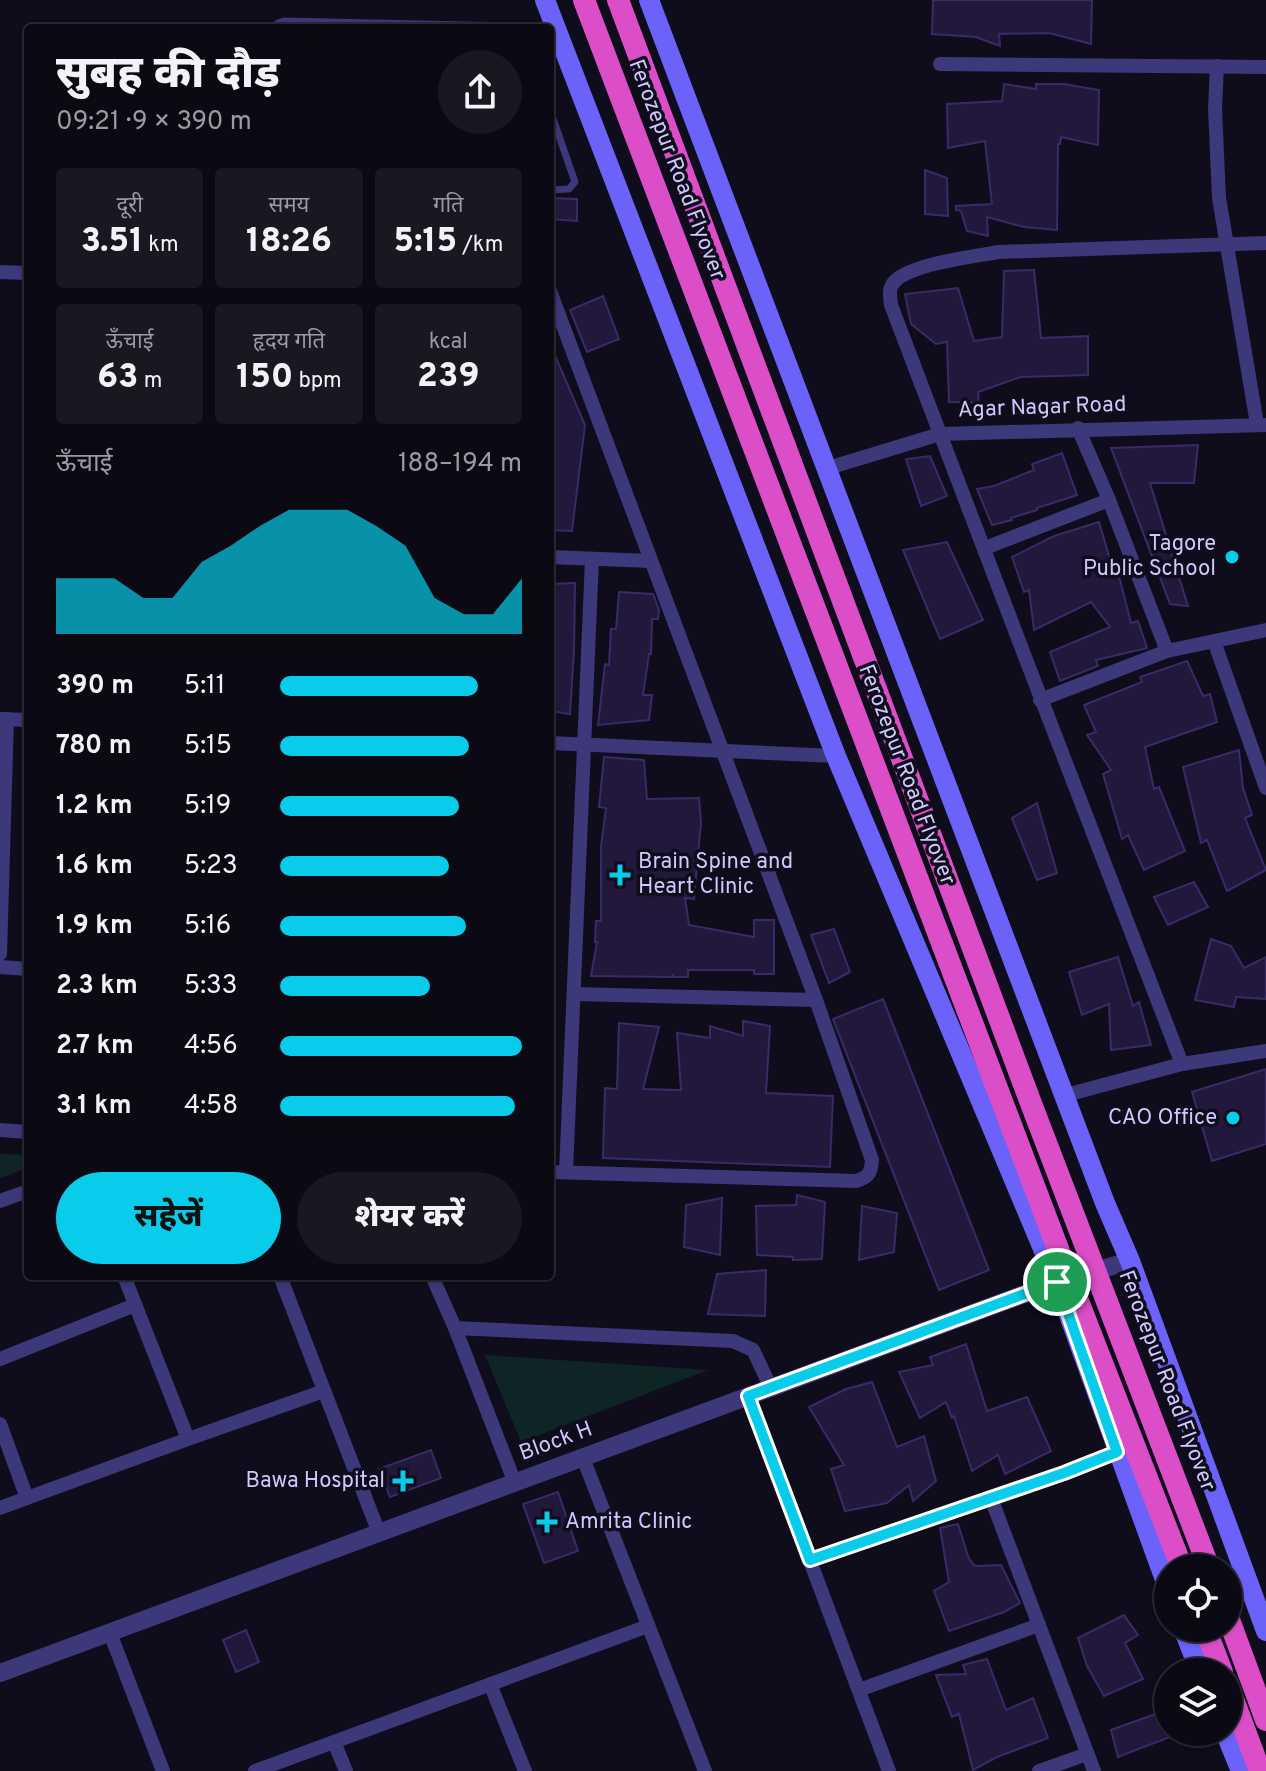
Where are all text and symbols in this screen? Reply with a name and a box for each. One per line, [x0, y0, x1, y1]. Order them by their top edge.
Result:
text: सुबह की दौड़ [56, 48, 280, 104]
button: share [438, 50, 522, 134]
street label: Ferozepur Road Flyover [621, 56, 731, 285]
text: 09:21 · 9 × 390 m [56, 106, 252, 139]
text: दूरी [116, 193, 143, 220]
text: समय [269, 193, 309, 220]
text: गति [433, 193, 464, 220]
text: 3.51 [81, 221, 143, 264]
text: 18:26 [246, 221, 332, 264]
text: 5:15 [393, 221, 457, 264]
text: km [143, 232, 179, 259]
text: /km [457, 232, 503, 259]
text: ऊँचाई [106, 329, 154, 356]
text: हृदय गति [253, 329, 325, 356]
text: kcal [429, 329, 468, 356]
text: 239 [417, 356, 480, 399]
text: 63 [97, 357, 138, 400]
text: 150 [236, 357, 293, 400]
text: m [138, 368, 162, 395]
text: bpm [293, 368, 342, 395]
street label: Agar Nagar Road [957, 392, 1127, 424]
text: ऊँचाई [56, 448, 112, 481]
text: 188–194 m [398, 448, 522, 481]
place label: Tagore Public School [1083, 531, 1216, 583]
marker: Tagore Public School [1223, 548, 1241, 566]
street label: Ferozepur Road Flyover [851, 661, 961, 890]
text: 390 m [56, 670, 134, 703]
text: 5:11 [184, 670, 225, 703]
text: 780 m [56, 730, 132, 763]
text: 5:15 [184, 730, 232, 763]
text: 1.2 km [56, 790, 133, 823]
text: 5:19 [184, 790, 231, 823]
place label: Brain Spine and Heart Clinic [638, 849, 793, 901]
text: 1.6 km [56, 850, 133, 883]
text: 5:23 [184, 850, 238, 883]
marker: Brain Spine and Heart Clinic [609, 864, 631, 886]
text: 1.9 km [56, 910, 133, 943]
text: 5:16 [184, 910, 231, 943]
text: 2.3 km [56, 970, 138, 1003]
text: 5:33 [184, 970, 237, 1003]
text: 2.7 km [56, 1030, 134, 1063]
text: 4:56 [184, 1030, 238, 1063]
text: 3.1 km [56, 1090, 132, 1123]
text: 4:58 [184, 1090, 238, 1123]
place label: CAO Office [1108, 1105, 1217, 1132]
marker: CAO Office [1224, 1109, 1242, 1127]
button: सहेजें [56, 1172, 281, 1264]
button: शेयर करें [297, 1172, 522, 1264]
pin [1023, 1248, 1091, 1316]
icon: arrive [1035, 1260, 1079, 1304]
street label: Ferozepur Road Flyover [1111, 1267, 1221, 1496]
street label: Block H [516, 1416, 596, 1468]
place label: Bawa Hospital [245, 1468, 385, 1495]
marker: Bawa Hospital [392, 1470, 414, 1492]
place label: Amrita Clinic [565, 1509, 692, 1536]
marker: Amrita Clinic [536, 1511, 558, 1533]
map controls [1154, 1554, 1242, 1746]
button: locate [1154, 1554, 1242, 1642]
button: layers [1154, 1658, 1242, 1746]

